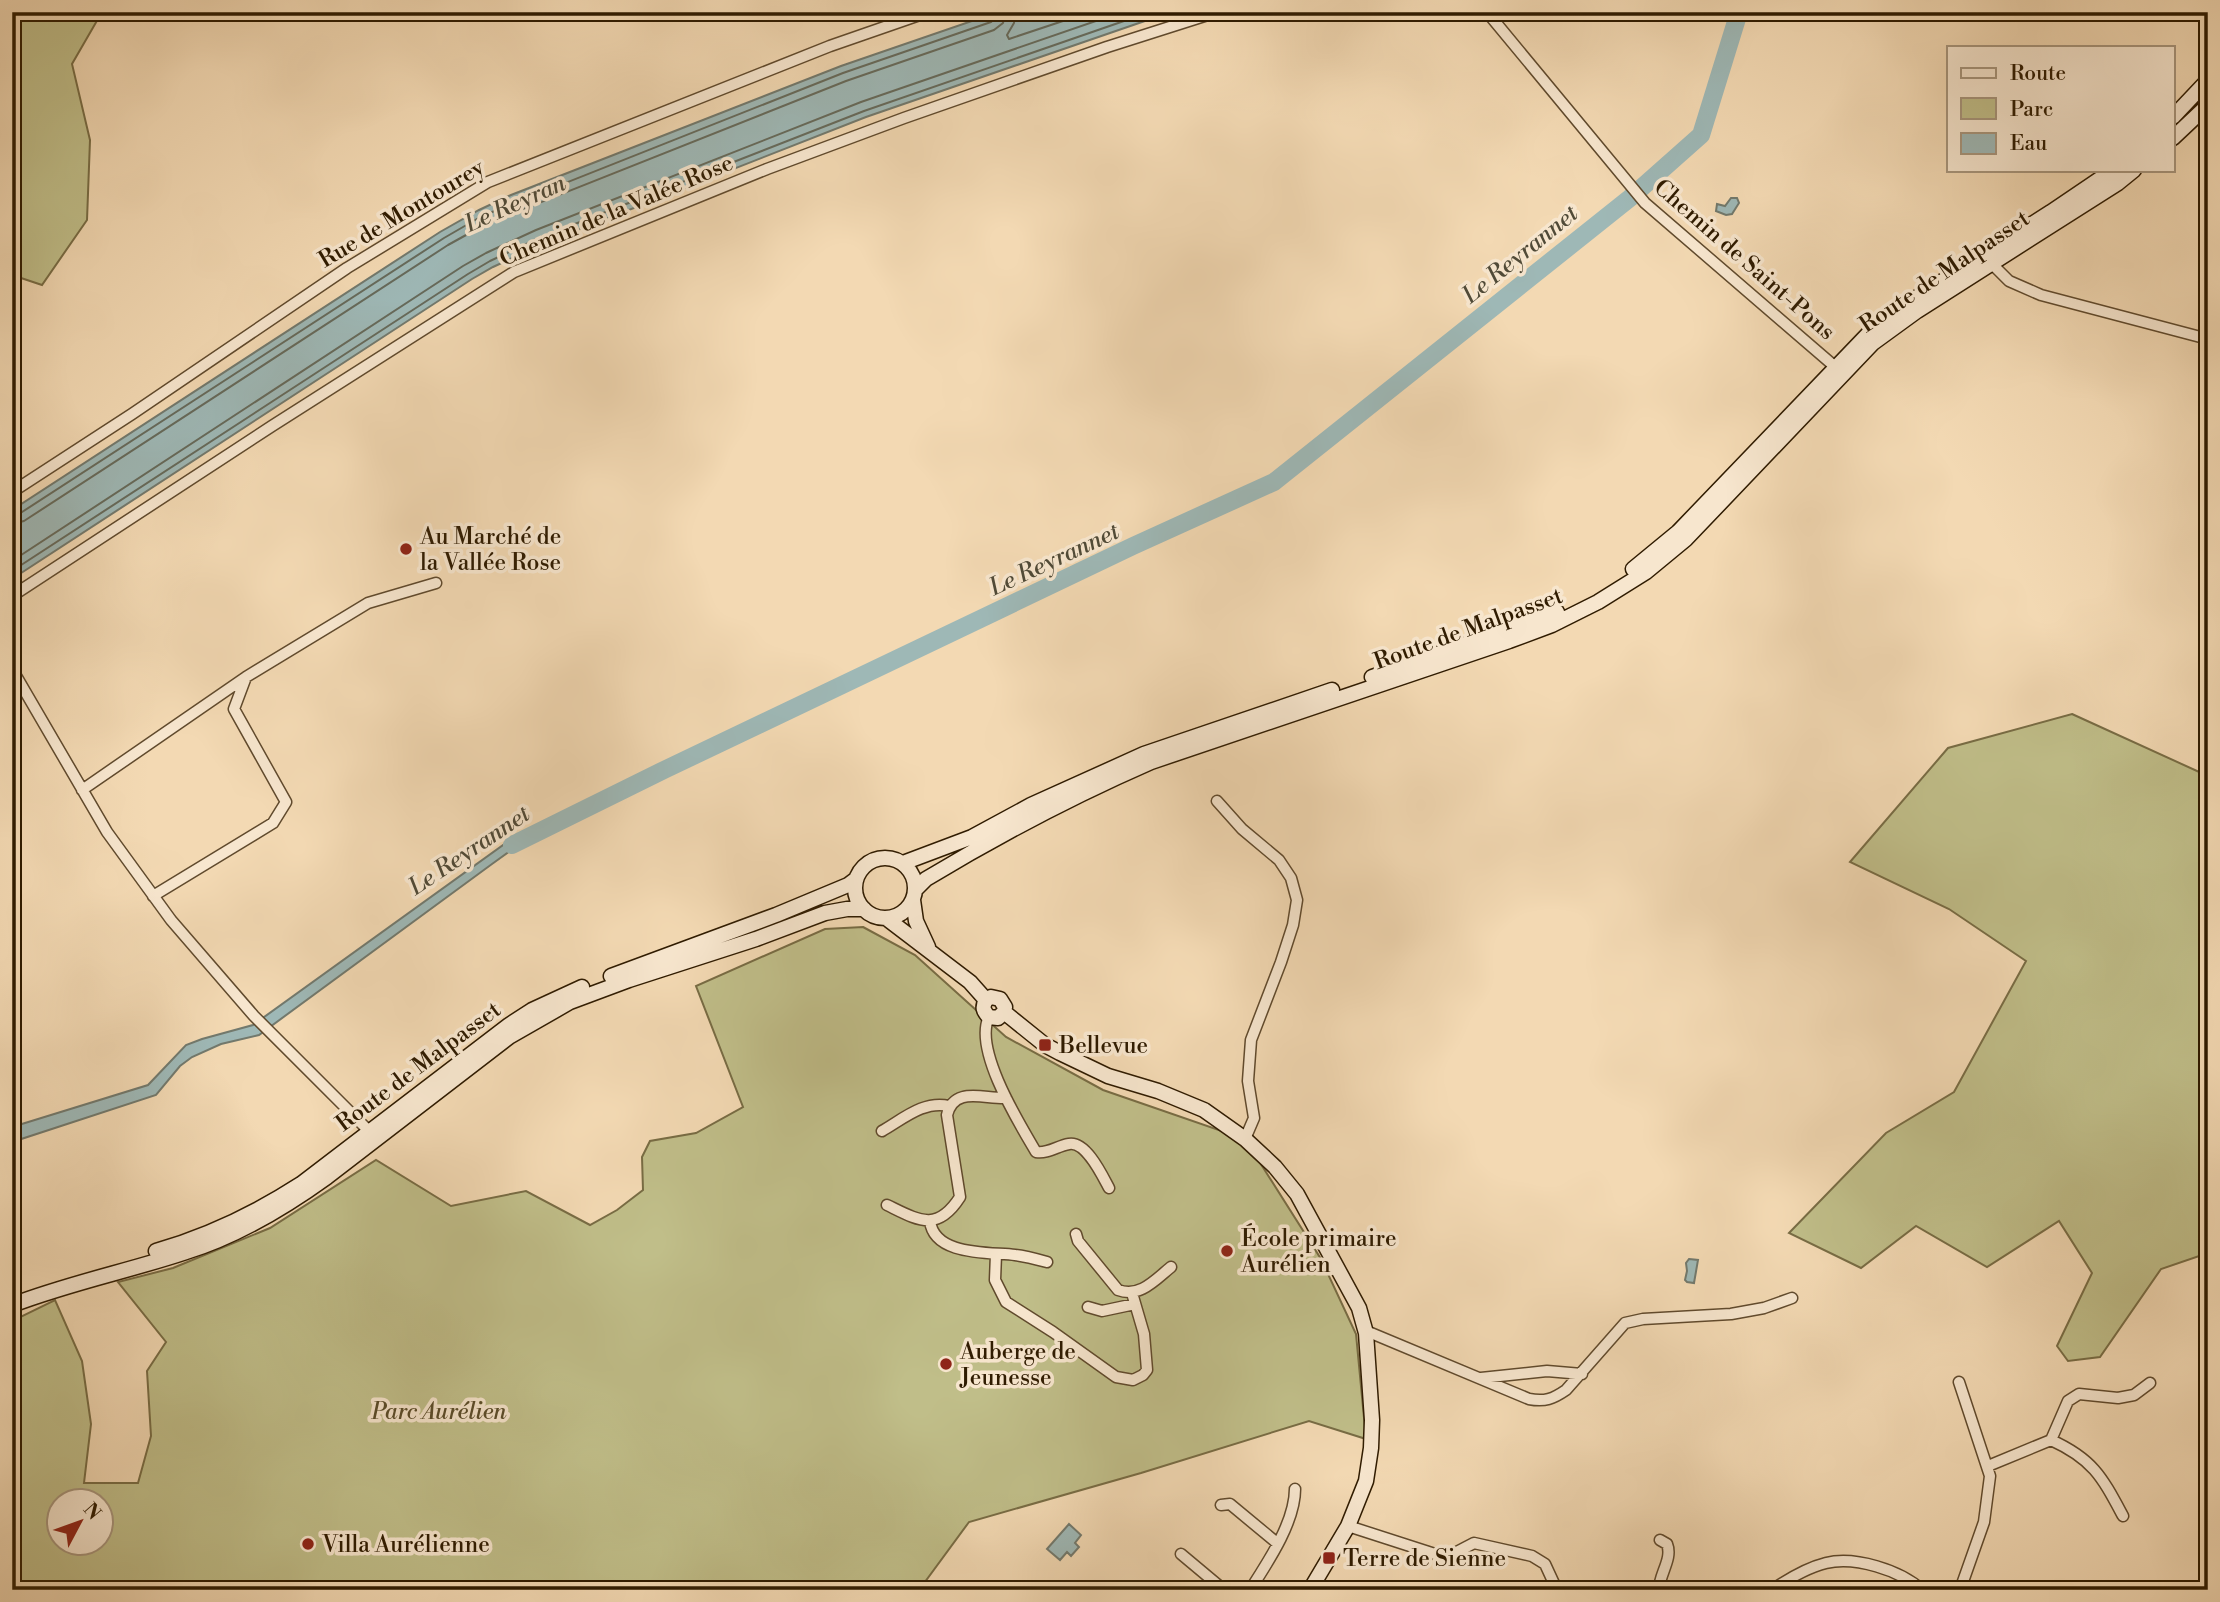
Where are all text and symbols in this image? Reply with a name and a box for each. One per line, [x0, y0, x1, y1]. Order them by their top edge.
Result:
legend [1947, 46, 2174, 172]
text: Route [2010, 61, 2066, 87]
text: Parc [2010, 97, 2053, 123]
text: Eau [2010, 131, 2047, 157]
street label: Chemin de la Valée Rose [495, 149, 737, 273]
street label: Rue de Montourey [314, 153, 490, 274]
water label: Le Reyran [459, 168, 571, 240]
street label: Chemin de Saint-Pons [1648, 173, 1841, 346]
water label: Le Reyrannet [1456, 198, 1585, 311]
street label: Route de Malpasset [1854, 205, 2035, 339]
water label: Le Reyrannet [984, 516, 1125, 604]
place label: Au Marché de la Vallée Rose [419, 523, 561, 577]
marker: Au Marché de la Vallée Rose [398, 541, 414, 557]
street label: Route de Malpasset [1370, 582, 1567, 676]
water label: Le Reyrannet [402, 799, 537, 903]
street label: Route de Malpasset [331, 996, 507, 1138]
place label: Bellevue [1058, 1032, 1148, 1060]
marker: Bellevue [1037, 1037, 1053, 1053]
place label: École primaire Aurélien [1240, 1223, 1397, 1279]
marker: École primaire Aurélien [1219, 1243, 1235, 1259]
place label: Auberge de Jeunesse [959, 1338, 1076, 1392]
marker: Auberge de Jeunesse [938, 1356, 954, 1372]
park label: Parc Aurélien [371, 1398, 507, 1426]
north arrow [46, 1486, 116, 1556]
text: N [78, 1498, 106, 1525]
place label: Villa Aurélienne [321, 1531, 490, 1559]
marker: Villa Aurélienne [300, 1536, 316, 1552]
place label: Terre de Sienne [1343, 1545, 1506, 1573]
marker: Terre de Sienne [1321, 1550, 1337, 1566]

